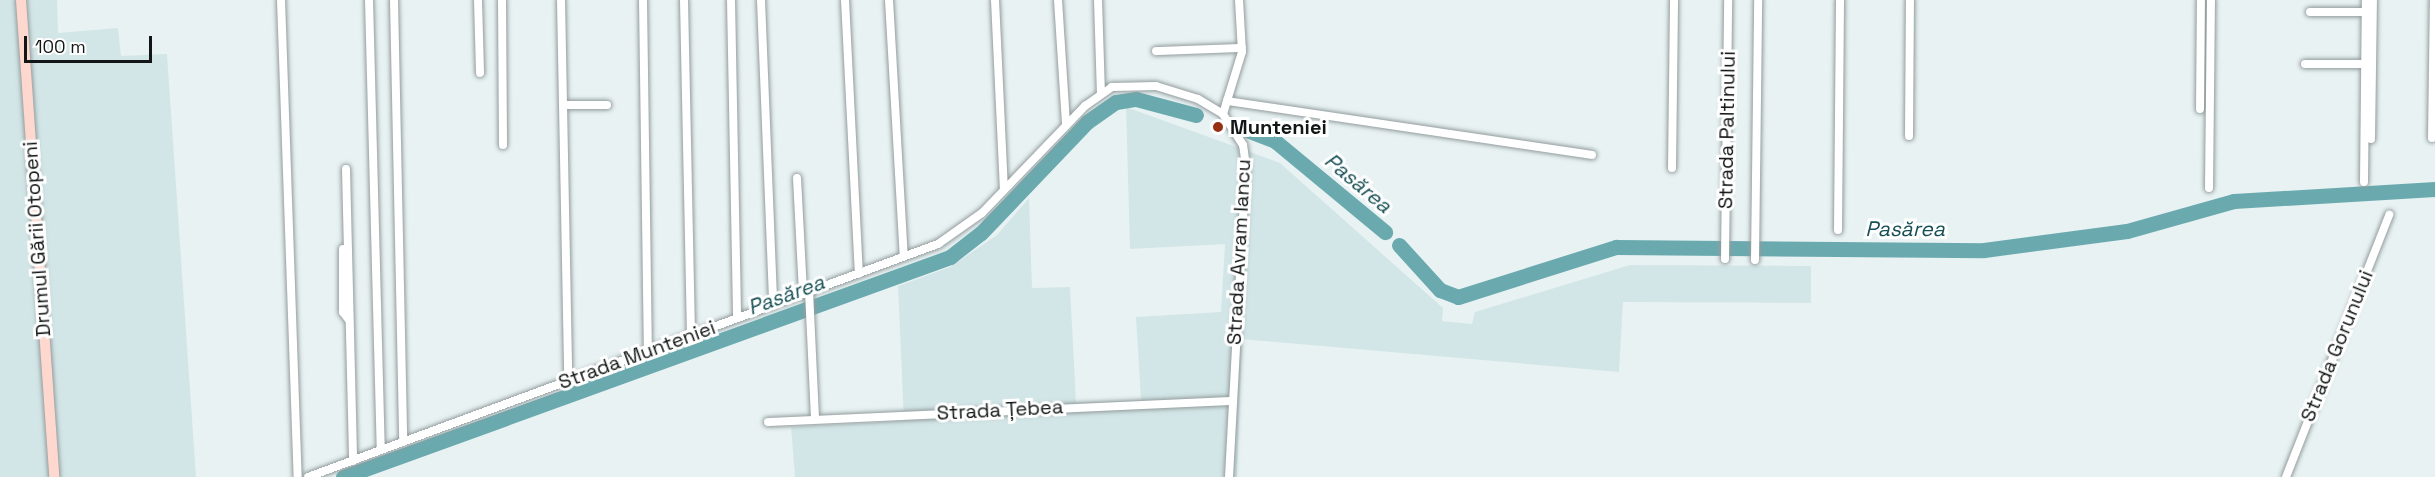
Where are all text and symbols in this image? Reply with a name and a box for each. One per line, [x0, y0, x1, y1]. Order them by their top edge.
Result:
scale bar [27, 24, 154, 62]
text: 100 m [35, 35, 86, 58]
street label: Strada Paltinului [1714, 51, 1740, 209]
place label: Munteniei [1230, 115, 1327, 139]
marker: Munteniei [1211, 120, 1225, 134]
street label: Drumul Gării Otopeni [18, 140, 56, 338]
water label: Pasărea [1319, 148, 1397, 218]
street label: Strada Avram Iancu [1222, 158, 1256, 346]
water label: Pasărea [1865, 216, 1945, 242]
street label: Strada Gorunului [2296, 267, 2378, 425]
water label: Pasărea [744, 270, 828, 320]
street label: Strada Munteniei [555, 315, 719, 395]
street label: Strada Țebea [936, 395, 1064, 425]

